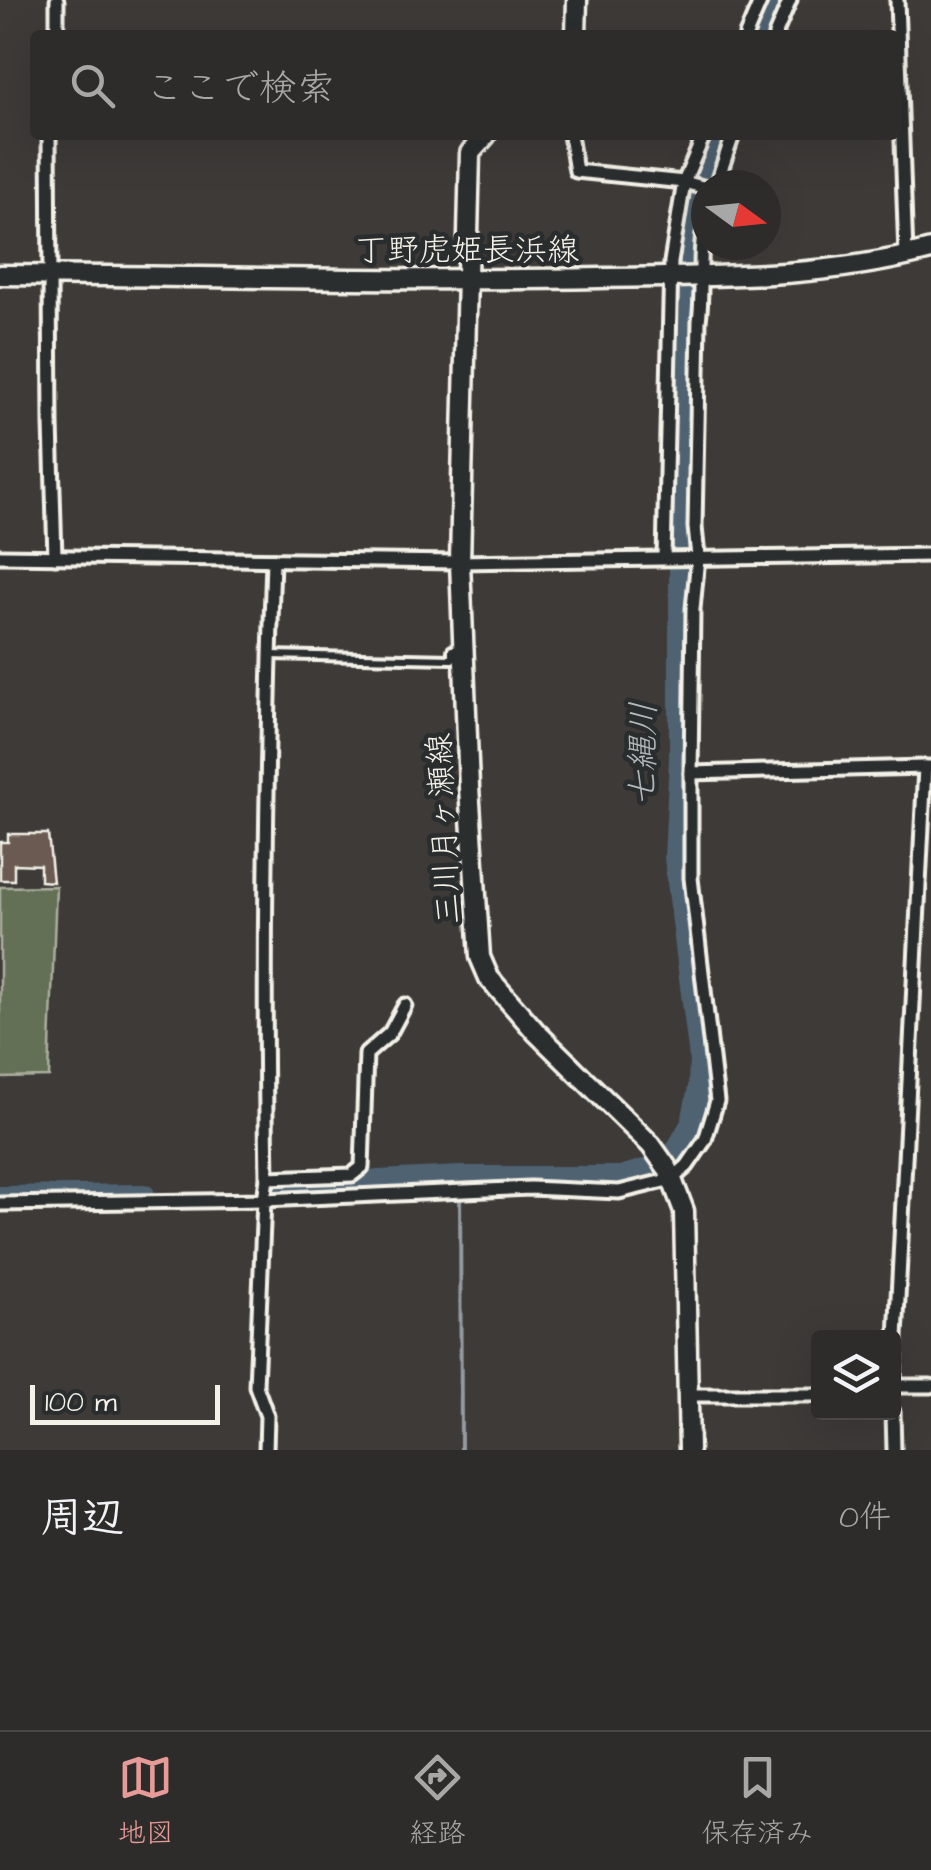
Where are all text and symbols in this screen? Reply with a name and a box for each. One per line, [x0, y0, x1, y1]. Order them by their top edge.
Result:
search box [30, 30, 901, 140]
icon: search [65, 58, 120, 113]
text: ここで検索 [145, 63, 335, 115]
north arrow [691, 170, 781, 260]
street label: 丁野虎姫長浜線 [355, 228, 579, 273]
water label: 七縄川 [618, 701, 669, 807]
street label: 三川月ヶ瀬線 [417, 732, 472, 926]
map controls [811, 1330, 901, 1420]
button: layers [811, 1330, 901, 1420]
scale bar [30, 1380, 220, 1424]
text: 100 m [45, 1383, 117, 1422]
text: 周辺 [40, 1490, 124, 1548]
text: 0件 [839, 1495, 891, 1540]
tab: 地図 [118, 1750, 174, 1853]
tab: 経路 [409, 1750, 465, 1853]
tab: 保存済み [701, 1750, 813, 1853]

